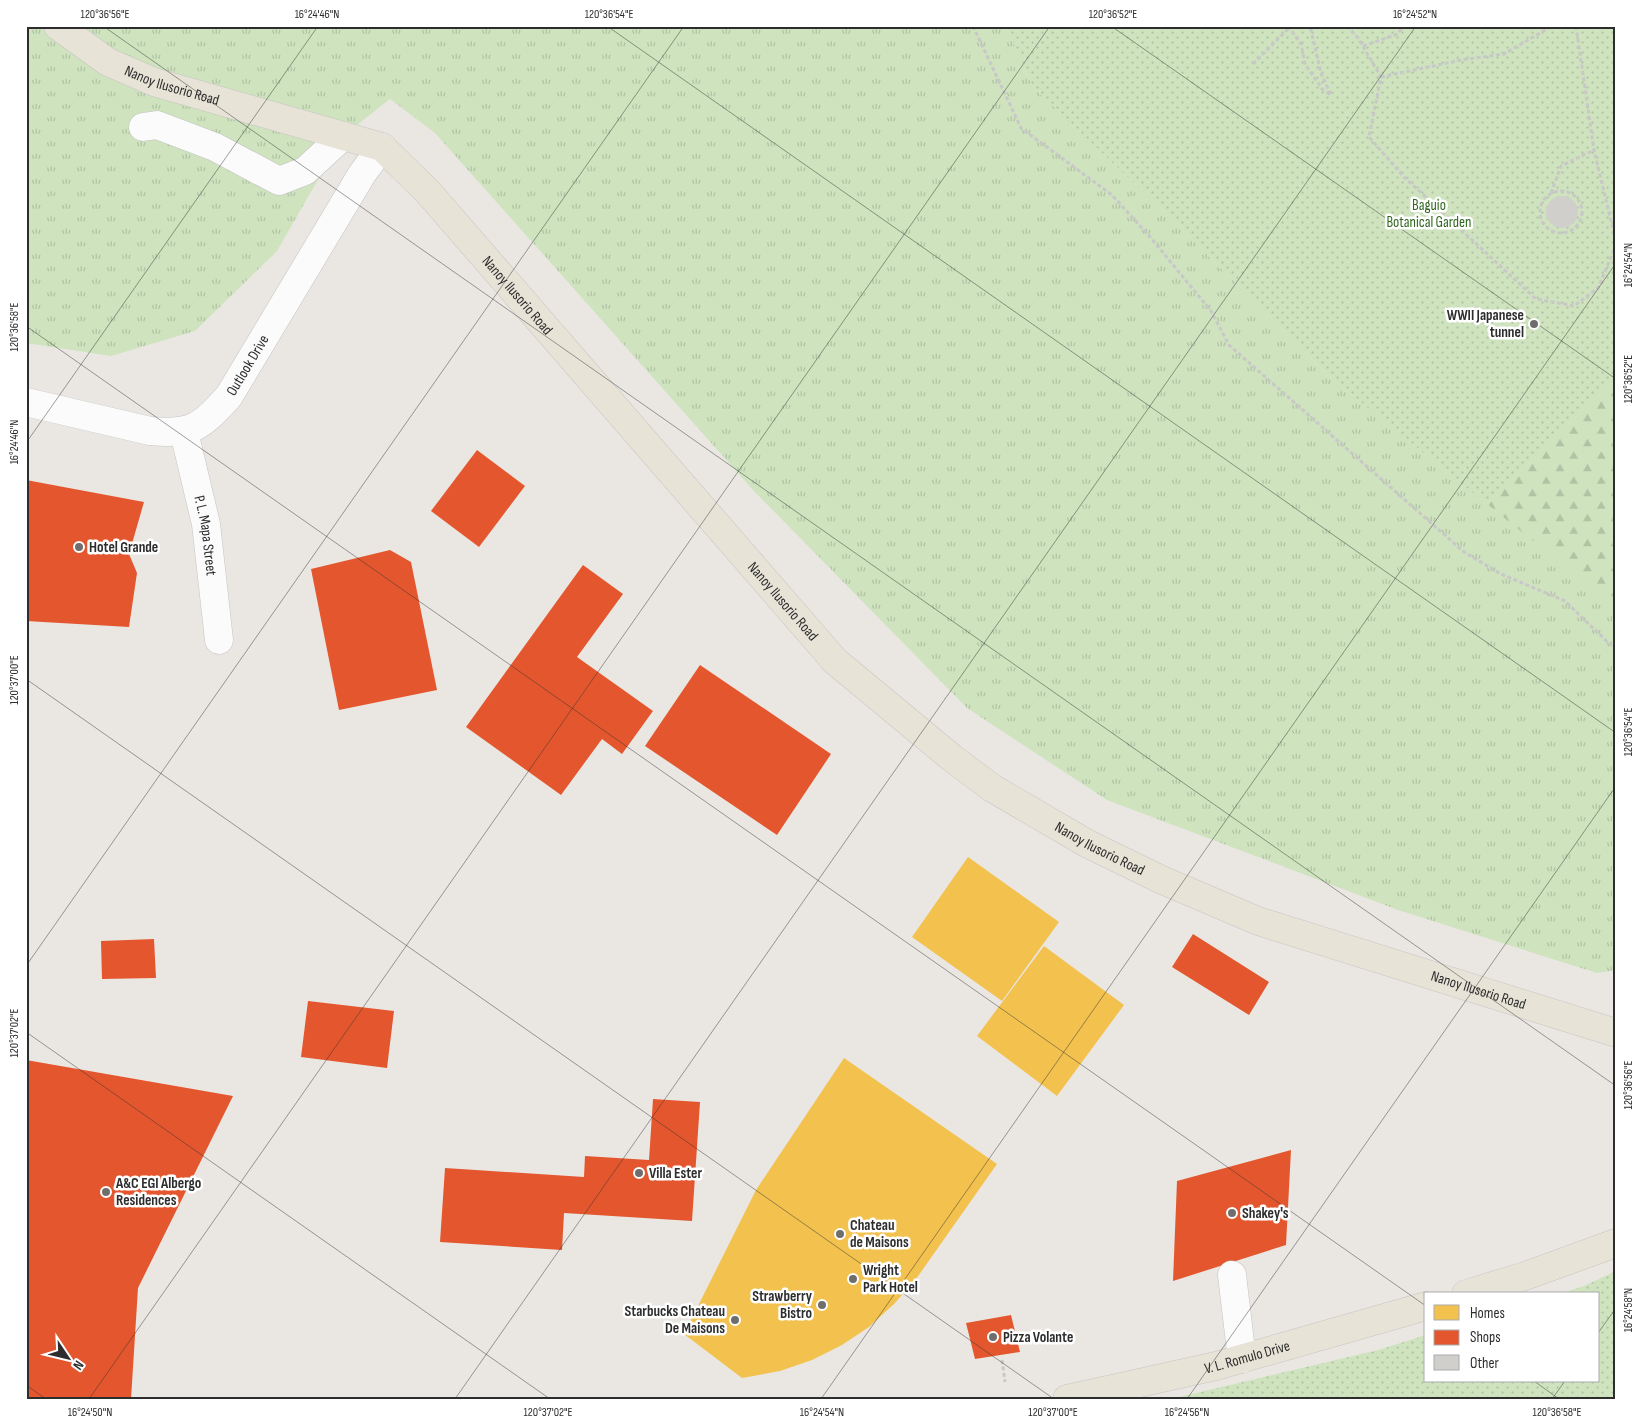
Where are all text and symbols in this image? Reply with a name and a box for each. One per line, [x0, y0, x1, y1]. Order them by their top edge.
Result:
text: 120°36'56"E [81, 7, 129, 22]
text: 16°24'46"N [295, 7, 339, 22]
text: 120°36'54"E [585, 7, 633, 22]
text: 120°36'52"E [1089, 7, 1137, 22]
text: 16°24'52"N [1393, 7, 1437, 22]
street label: Nanoy Ilusorio Road [122, 61, 222, 110]
park label: Baguio Botanical Garden [1386, 196, 1472, 232]
text: 16°24'54"N [1621, 243, 1636, 287]
street label: Nanoy Ilusorio Road [478, 252, 557, 339]
text: 120°36'58"E [7, 303, 22, 351]
place label: WWII Japanese tunnel [1447, 306, 1524, 342]
marker: WWII Japanese tunnel [1528, 318, 1540, 330]
street label: Outlook Drive [222, 331, 273, 399]
text: 120°36'52"E [1621, 355, 1636, 403]
text: 16°24'46"N [7, 420, 22, 464]
street label: P. L. Mapa Street [190, 493, 221, 577]
place label: Hotel Grande [89, 538, 158, 557]
marker: Hotel Grande [73, 541, 85, 553]
street label: Nanoy Ilusorio Road [744, 558, 823, 645]
text: 120°37'00"E [7, 655, 22, 705]
text: 120°36'54"E [1621, 708, 1636, 756]
street label: Nanoy Ilusorio Road [1052, 817, 1148, 880]
street label: Nanoy Ilusorio Road [1429, 966, 1528, 1014]
text: 120°37'02"E [7, 1008, 22, 1058]
text: 120°36'56"E [1621, 1061, 1636, 1109]
place label: Villa Ester [649, 1164, 703, 1183]
marker: Villa Ester [633, 1167, 645, 1179]
place label: A&C EGI Albergo Residences [115, 1174, 201, 1210]
marker: A&C EGI Albergo Residences [100, 1186, 112, 1198]
place label: Shakey's [1242, 1204, 1289, 1223]
marker: Shakey's [1226, 1207, 1238, 1219]
place label: Chateau de Maisons [850, 1216, 909, 1252]
marker: Chateau de Maisons [834, 1228, 846, 1240]
place label: Wright Park Hotel [863, 1261, 918, 1297]
marker: Wright Park Hotel [847, 1273, 859, 1285]
place label: Strawberry Bistro [752, 1287, 813, 1323]
text: 16°24'58"N [1621, 1288, 1636, 1332]
legend [1424, 1292, 1600, 1382]
marker: Strawberry Bistro [816, 1299, 828, 1311]
place label: Starbucks Chateau De Maisons [624, 1302, 725, 1338]
text: Homes [1470, 1304, 1505, 1323]
marker: Starbucks Chateau De Maisons [729, 1314, 741, 1326]
place label: Pizza Volante [1003, 1328, 1073, 1347]
text: Shops [1470, 1328, 1501, 1347]
marker: Pizza Volante [987, 1331, 999, 1343]
north arrow [42, 1332, 92, 1382]
street label: V. L. Romulo Drive [1203, 1336, 1292, 1378]
text: Other [1470, 1354, 1499, 1373]
text: N [69, 1357, 87, 1373]
text: 16°24'50"N [68, 1405, 112, 1420]
text: 120°37'02"E [524, 1405, 573, 1420]
text: 16°24'54"N [800, 1405, 844, 1420]
text: 120°37'00"E [1028, 1405, 1078, 1420]
text: 16°24'56"N [1165, 1405, 1209, 1420]
text: 120°36'58"E [1533, 1405, 1581, 1420]

